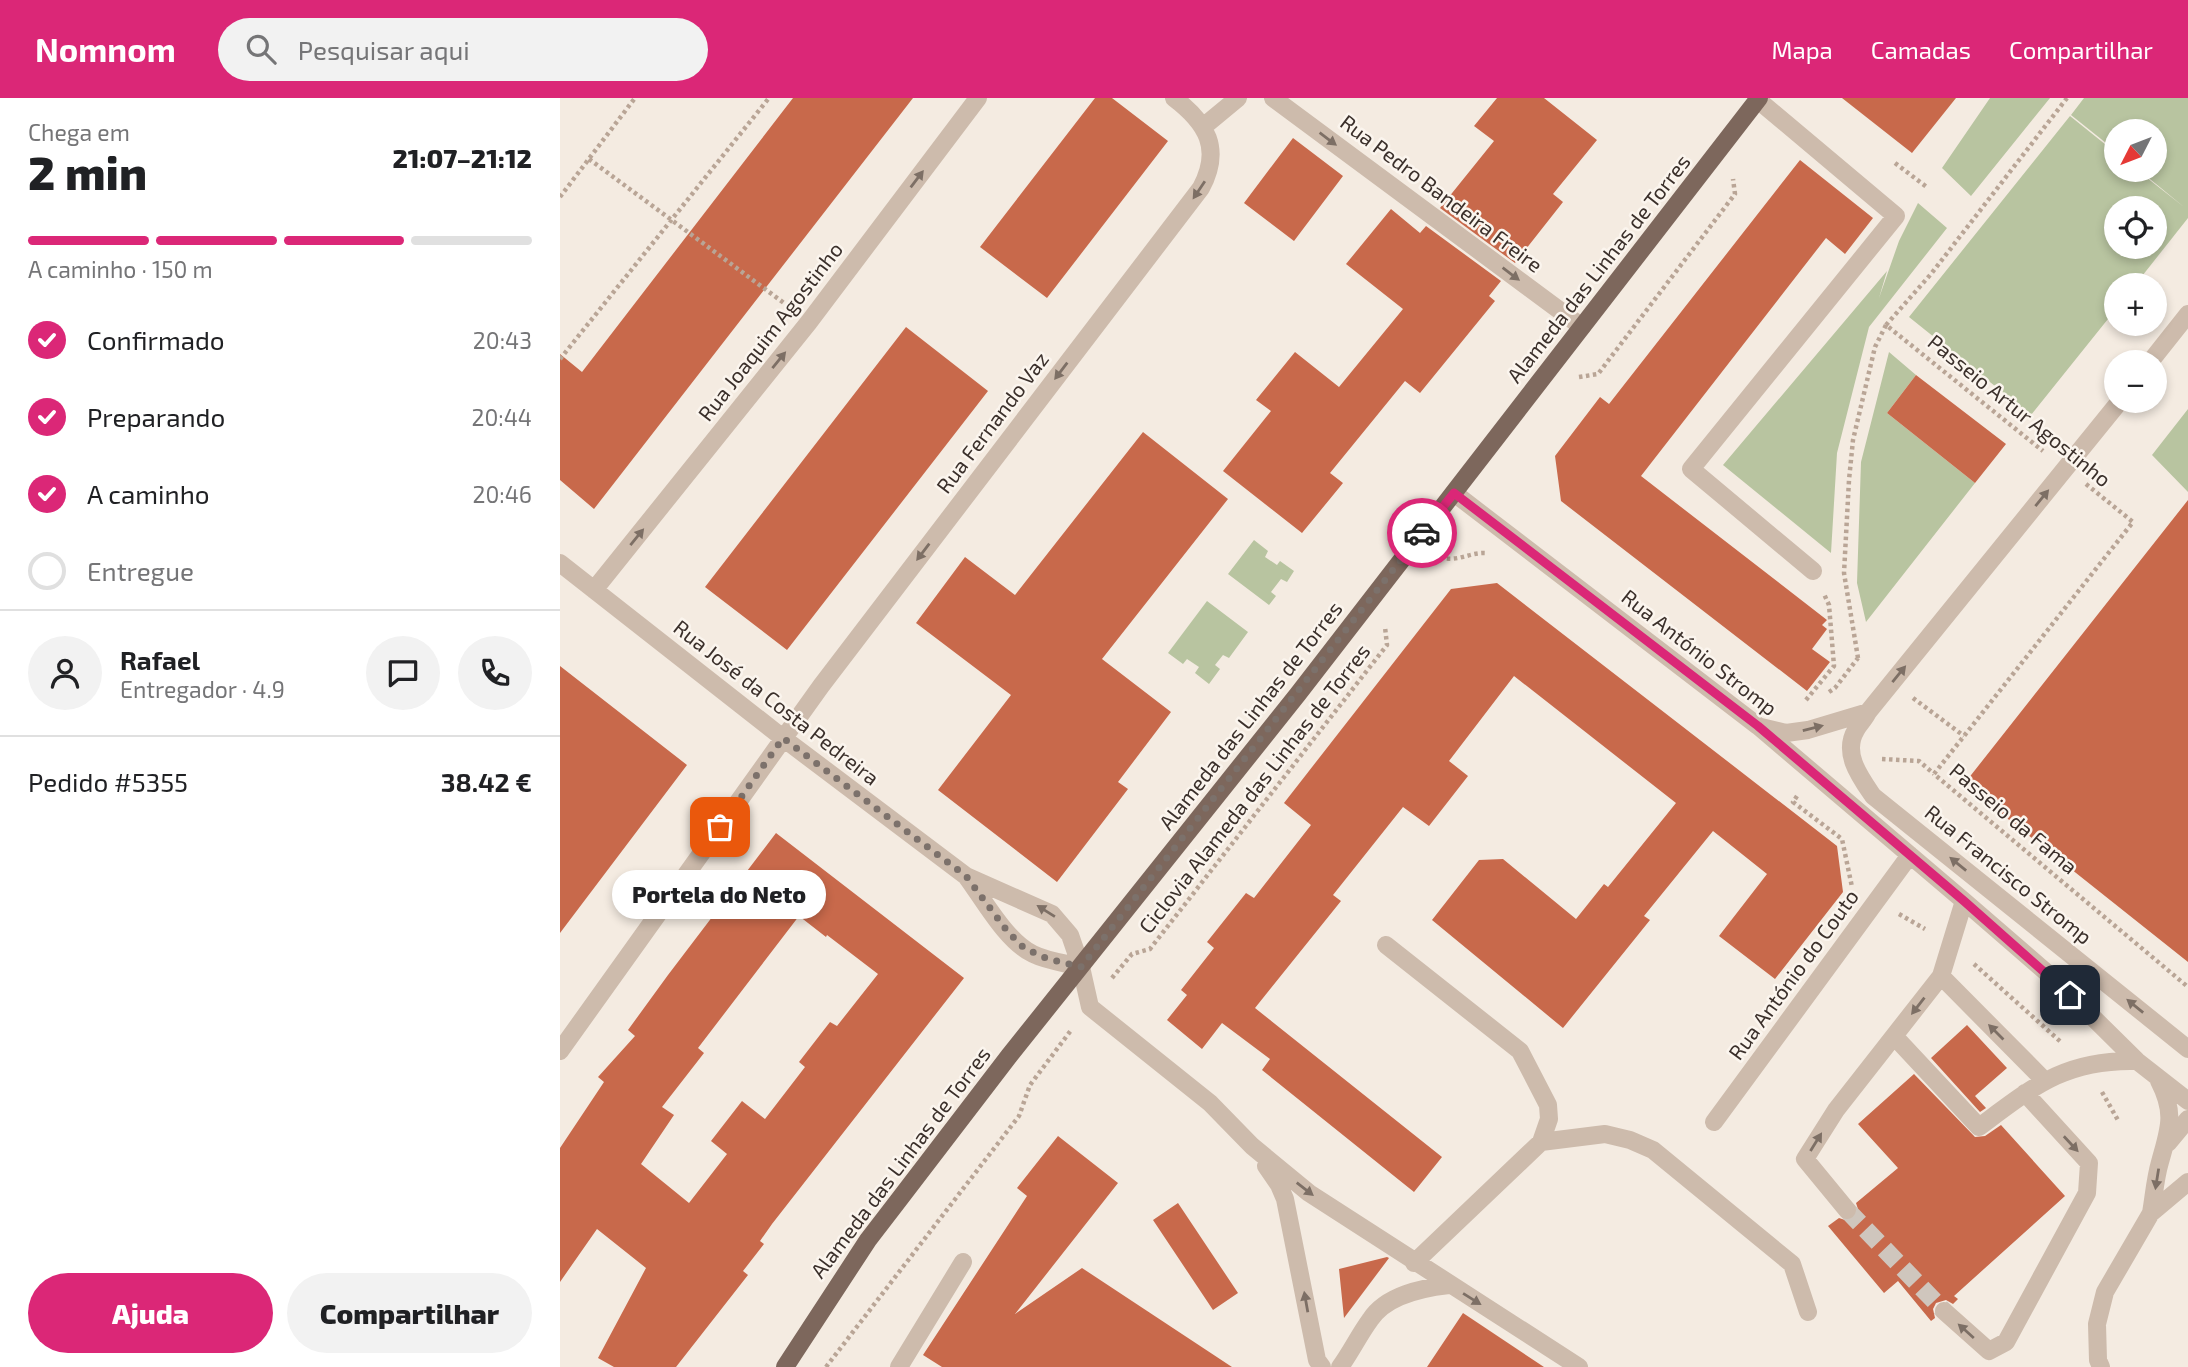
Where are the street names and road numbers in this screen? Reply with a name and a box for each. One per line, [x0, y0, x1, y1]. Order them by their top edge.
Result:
street label: Rua Pedro Bandeira Freire [1336, 109, 1548, 277]
street label: Alameda das Linhas de Torres [1501, 149, 1695, 387]
street label: Rua Joaquim Agostinho [692, 237, 847, 425]
street label: Passeio Artur Agostinho [1923, 328, 2116, 491]
street label: Rua Fernando Vaz [931, 347, 1053, 498]
street label: Rua António Stromp [1617, 583, 1783, 720]
street label: Alameda das Linhas de Torres [1153, 596, 1347, 834]
street label: Rua José da Costa Pedreira [669, 614, 885, 790]
street label: Ciclovia Alameda das Linhas de Torres [1133, 638, 1375, 938]
street label: Passeio da Fama [1945, 757, 2083, 878]
street label: Rua Francisco Stromp [1920, 799, 2097, 949]
street label: Rua António do Couto [1723, 884, 1863, 1064]
street label: Alameda das Linhas de Torres [805, 1042, 995, 1283]

